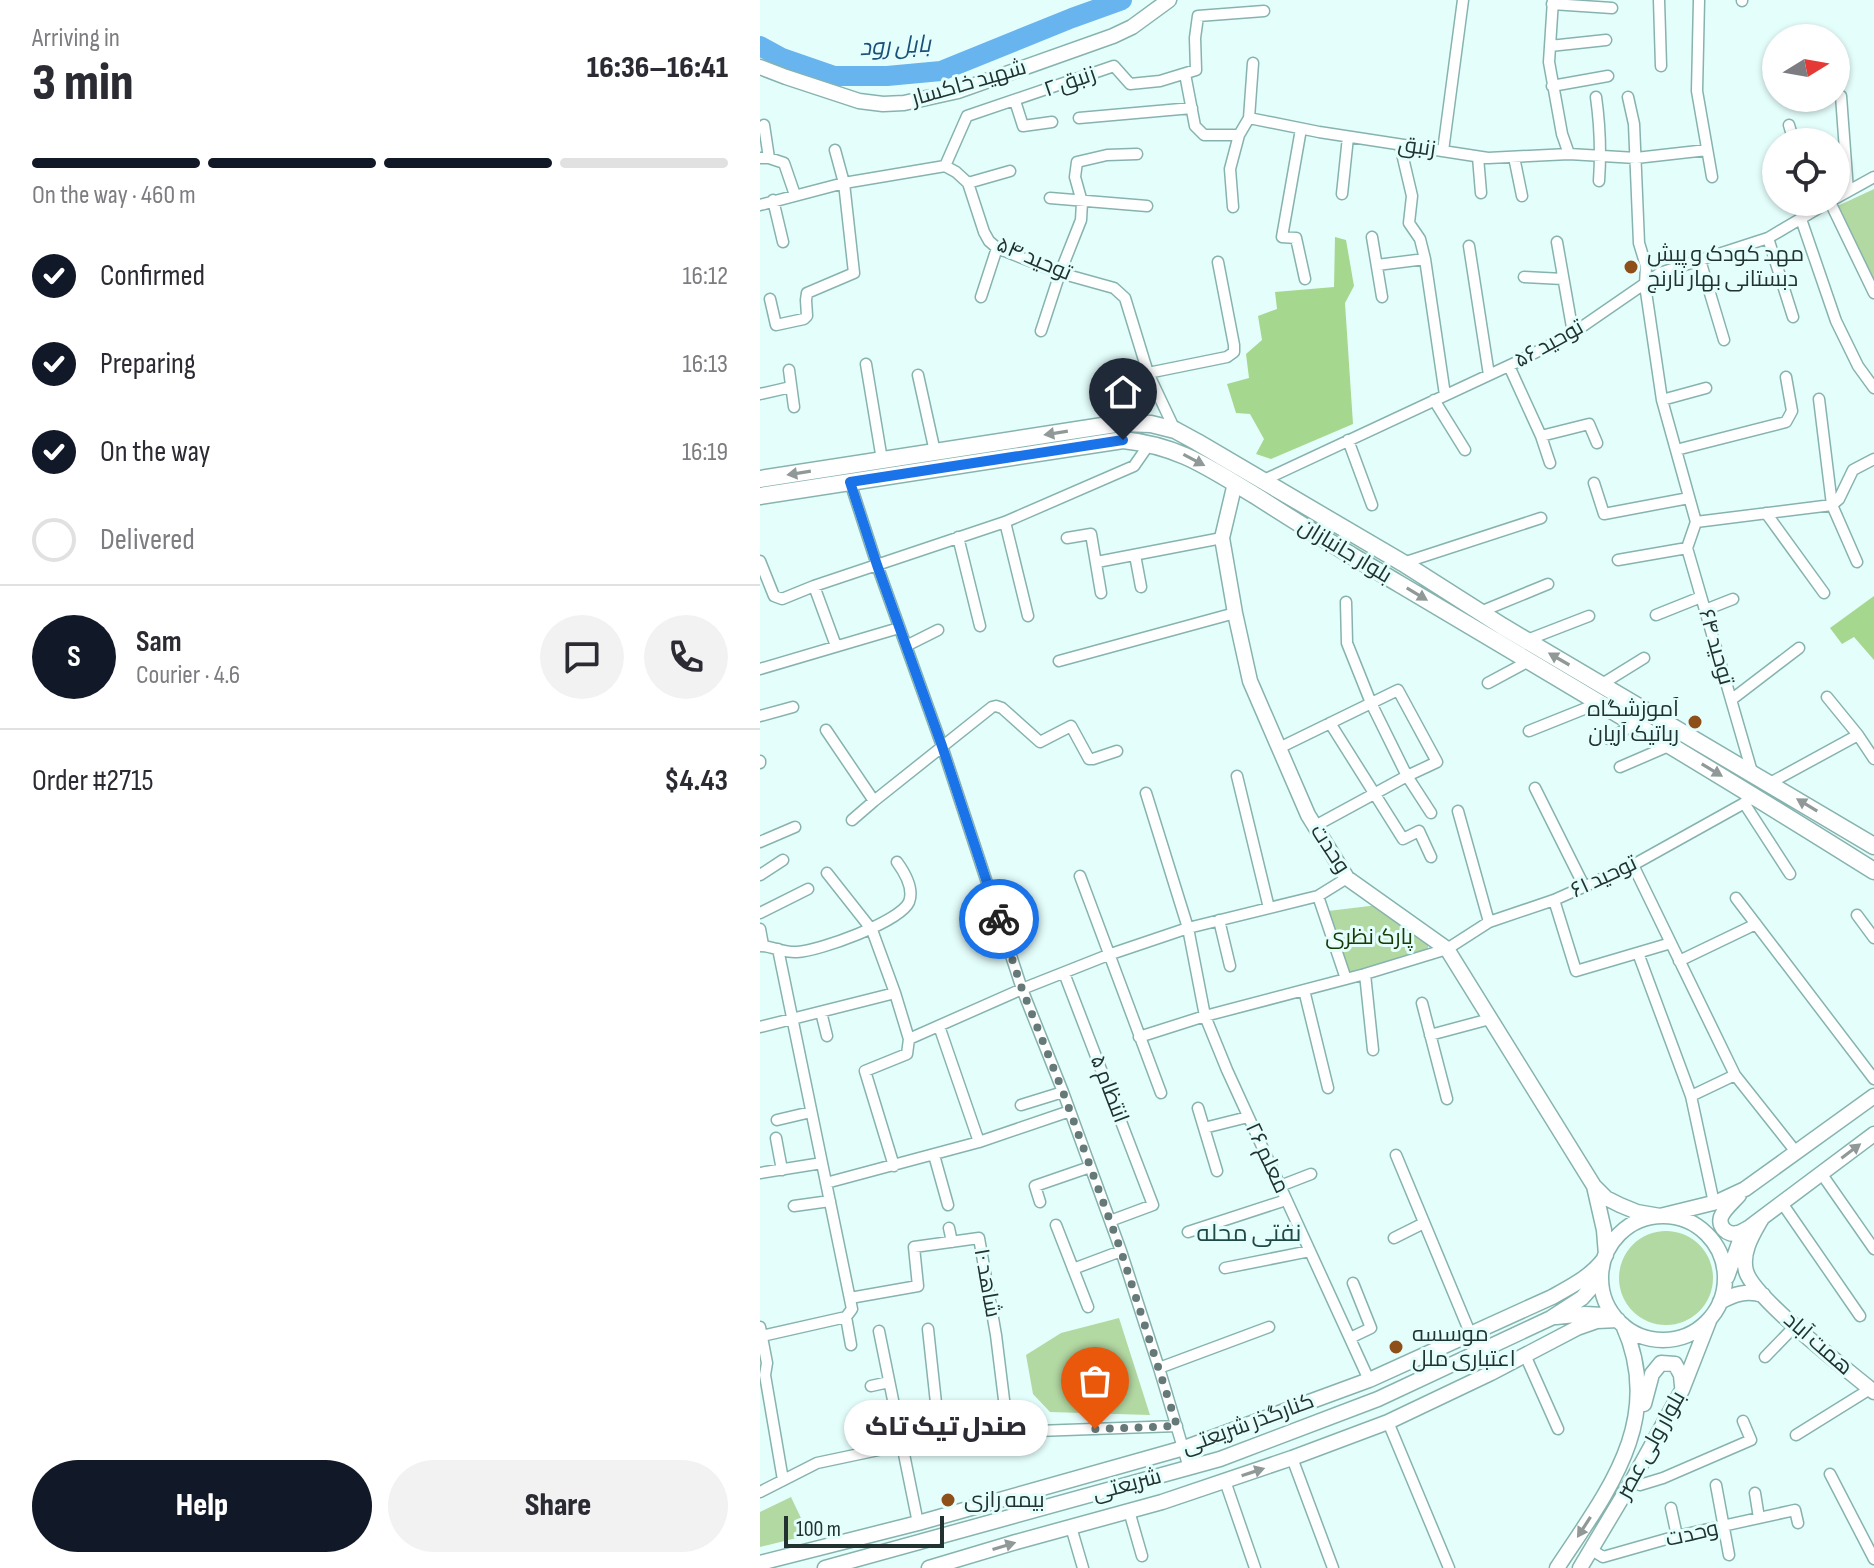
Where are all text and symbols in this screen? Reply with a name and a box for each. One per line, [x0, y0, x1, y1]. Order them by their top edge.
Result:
text: Arriving in [32, 23, 120, 54]
north arrow [1762, 24, 1850, 112]
map controls [1762, 24, 1850, 216]
water label: بابل رود [859, 30, 933, 62]
text: 16:36–16:41 [587, 50, 728, 86]
text: 3 min [32, 52, 134, 115]
street label: شهید خاکسار [907, 54, 1029, 113]
street label: زنبق ۲ [1041, 61, 1099, 103]
button: locate [1762, 128, 1850, 216]
street label: زنبق [1396, 131, 1438, 163]
text: On the way · 460 m [32, 180, 196, 211]
street label: توحید ۵۴ [992, 231, 1076, 287]
place label: مهد کودک و پیش دبستانی بهار نارنج [1647, 241, 1804, 293]
icon: check [32, 254, 76, 298]
text: Confirmed [100, 258, 205, 294]
marker: مهد کودک و پیش دبستانی بهار نارنج [1622, 258, 1640, 276]
text: 16:12 [682, 261, 728, 292]
street label: توحید ۵۶ [1510, 314, 1588, 374]
icon: check [32, 342, 76, 386]
text: Preparing [100, 346, 196, 382]
text: 16:13 [683, 349, 728, 380]
pin [1089, 358, 1157, 440]
icon: home [1101, 370, 1145, 414]
one-way arrow [1043, 427, 1068, 440]
icon: check [32, 430, 76, 474]
text: On the way [100, 434, 210, 470]
text: 16:19 [682, 437, 728, 468]
one-way arrow [1183, 453, 1206, 467]
one-way arrow [786, 467, 811, 480]
street label: بلوار جانبازان [1293, 513, 1397, 589]
text: Delivered [100, 522, 195, 558]
one-way arrow [1406, 587, 1428, 601]
street label: توحید ۶۴ [1692, 606, 1740, 688]
button: chat [540, 615, 624, 699]
button: phone [644, 615, 728, 699]
text: Sam [136, 624, 182, 660]
text: S [67, 639, 81, 675]
one-way arrow [1548, 652, 1570, 666]
text: Courier · 4.6 [136, 660, 240, 691]
place label: آموزشگاه رباتیک آریان [1587, 696, 1679, 748]
marker: آموزشگاه رباتیک آریان [1686, 713, 1704, 731]
text: Order #2715 [32, 763, 154, 799]
text: $4.43 [664, 763, 728, 799]
one-way arrow [1701, 763, 1723, 777]
one-way arrow [1796, 799, 1818, 813]
street label: وحدت [1304, 819, 1356, 879]
street label: توحید ۶۱ [1567, 850, 1641, 904]
courier [959, 879, 1039, 959]
icon: bike [977, 897, 1021, 941]
park label: پارک نظری [1325, 924, 1413, 951]
street label: انتظام ۵ [1083, 1051, 1134, 1127]
street label: معلم ۲۶ [1238, 1118, 1295, 1198]
one-way arrow [1840, 1143, 1862, 1159]
district label: نفتی محله [1197, 1219, 1301, 1248]
street label: شاهد ۱۰ [968, 1246, 1006, 1320]
street label: همت آباد [1778, 1307, 1858, 1381]
place label: موسسه اعتباری ملل [1412, 1321, 1516, 1373]
marker: موسسه اعتباری ملل [1387, 1338, 1405, 1356]
pin [1061, 1347, 1129, 1429]
icon: bag [1073, 1359, 1117, 1403]
street label: بلوار ولی عصر [1609, 1386, 1692, 1505]
street label: کنارگذر شریعتی [1178, 1388, 1318, 1460]
callout: صندل تیک تاک [843, 1401, 1047, 1457]
text: صندل تیک تاک [865, 1412, 1027, 1443]
button: Help [32, 1460, 372, 1552]
button: Share [388, 1460, 728, 1552]
street label: شریعتی [1090, 1463, 1164, 1507]
one-way arrow [1241, 1465, 1265, 1477]
place label: بیمه رازی [964, 1487, 1045, 1514]
marker: بیمه رازی [939, 1491, 957, 1509]
scale bar [784, 1512, 944, 1548]
street label: وحدت [1663, 1515, 1721, 1553]
text: 100 m [796, 1516, 841, 1543]
one-way arrow [1577, 1516, 1591, 1538]
one-way arrow [992, 1539, 1016, 1552]

